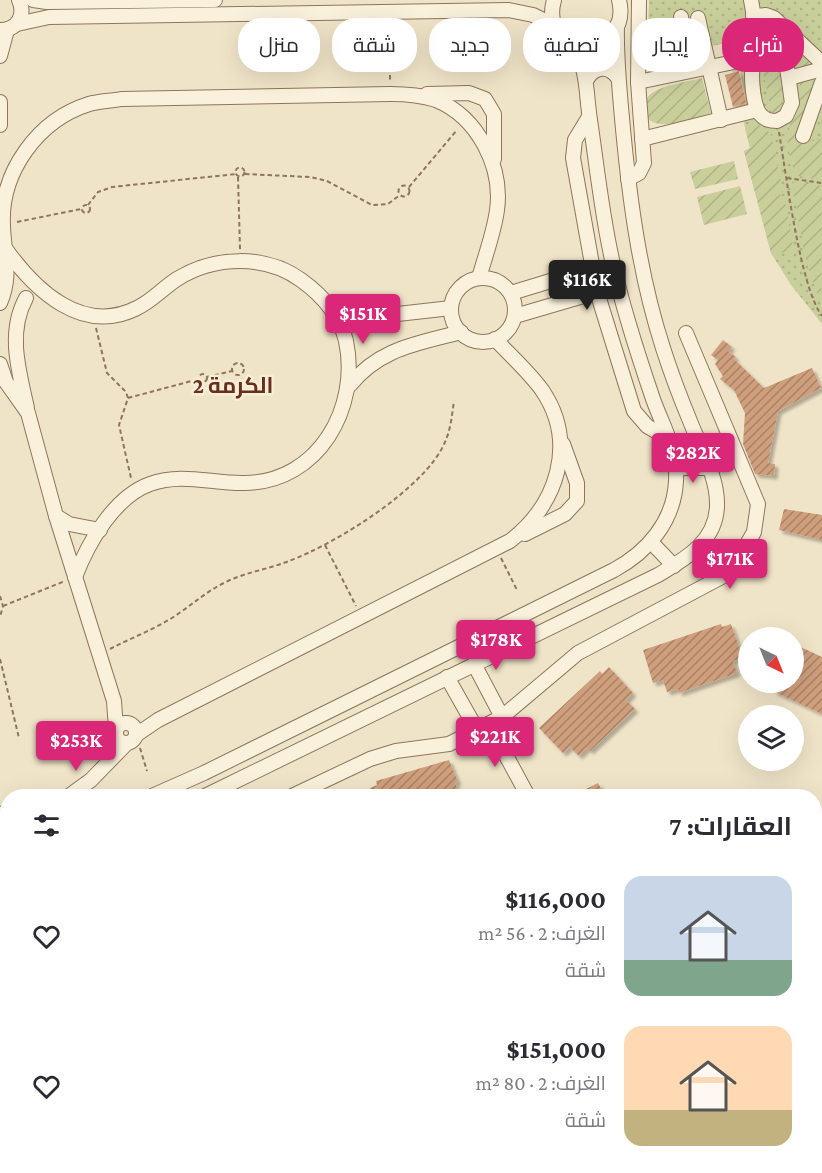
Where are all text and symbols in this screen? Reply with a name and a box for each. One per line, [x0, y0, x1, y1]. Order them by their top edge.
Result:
chip: منزل [238, 18, 320, 72]
chip: شقة [332, 18, 417, 72]
chip: جديد [429, 18, 511, 72]
chip: تصفية [523, 18, 620, 72]
chip: إيجار [632, 18, 710, 72]
chip: شراء [722, 18, 804, 72]
pin: $116K [545, 260, 629, 311]
text: $116K [563, 268, 611, 290]
pin: $151K [321, 294, 405, 345]
text: $151K [339, 302, 387, 324]
district label: الكرمة 2 [193, 373, 273, 399]
pin: $282K [651, 433, 735, 484]
text: $282K [666, 441, 720, 463]
pin: $171K [688, 539, 772, 590]
text: $171K [706, 547, 754, 569]
pin: $178K [454, 620, 538, 671]
north arrow [738, 627, 804, 693]
map controls [738, 627, 804, 771]
text: $178K [470, 628, 522, 650]
button: layers [738, 705, 804, 771]
pin: $221K [453, 717, 537, 768]
pin: $253K [34, 721, 118, 772]
text: $221K [470, 725, 520, 747]
text: $253K [50, 729, 102, 751]
icon: filters [30, 809, 63, 842]
text: العقارات: 7 [669, 812, 792, 841]
text: $116,000 [505, 885, 606, 914]
icon: home [672, 900, 744, 972]
icon: heart [30, 920, 63, 953]
text: الغرف: 2 · 56 m² [478, 922, 606, 944]
text: شقة [565, 959, 606, 981]
text: $151,000 [506, 1035, 606, 1064]
icon: home [672, 1050, 744, 1122]
icon: heart [30, 1070, 63, 1103]
text: الغرف: 2 · 80 m² [476, 1072, 606, 1094]
text: شقة [565, 1109, 606, 1131]

